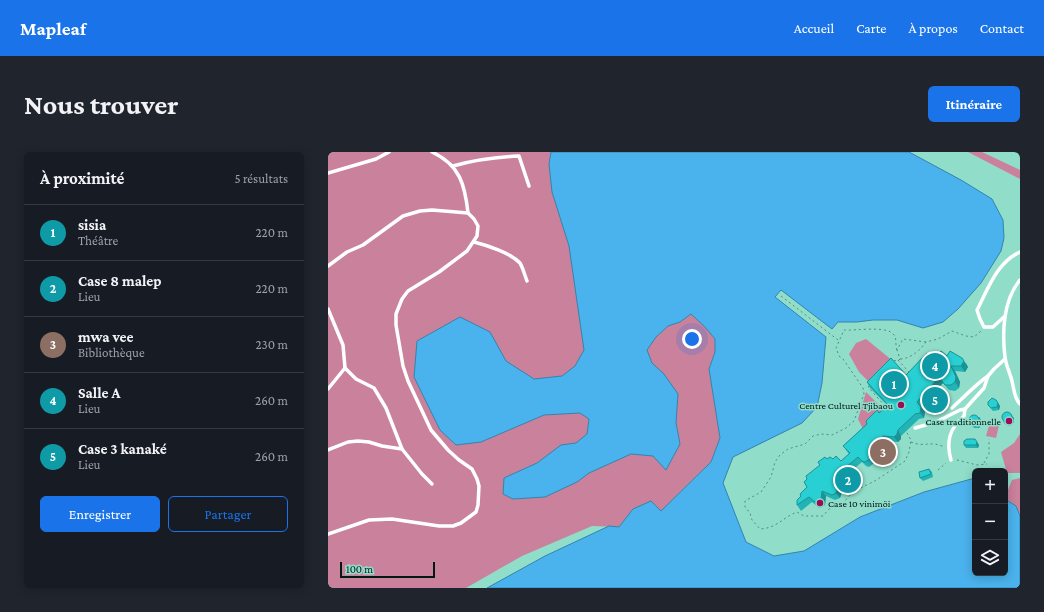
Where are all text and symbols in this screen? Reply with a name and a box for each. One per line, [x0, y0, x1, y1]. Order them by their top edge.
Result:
text: Mapleaf [20, 18, 86, 39]
text: Accueil [794, 20, 834, 36]
text: Carte [856, 20, 887, 36]
text: À propos [909, 20, 958, 36]
text: Contact [980, 20, 1024, 36]
button: Itinéraire [928, 86, 1020, 122]
text: Nous trouver [24, 89, 178, 120]
text: À proximité [40, 169, 124, 188]
text: 5 résultats [234, 171, 288, 186]
text: sisia [78, 217, 106, 233]
text: 1 [51, 225, 55, 240]
text: 220 m [255, 225, 288, 240]
text: Théâtre [78, 233, 118, 248]
text: Case 8 malep [78, 273, 162, 289]
text: 2 [50, 281, 56, 296]
text: 220 m [255, 281, 288, 296]
text: Lieu [78, 289, 101, 304]
text: mwa vee [78, 329, 134, 345]
your location [682, 329, 702, 349]
text: 3 [50, 337, 56, 352]
text: 230 m [255, 337, 288, 352]
text: Bibliothèque [78, 345, 145, 360]
pin: 4 [922, 351, 948, 381]
pin: 1 [881, 369, 907, 399]
text: Salle A [78, 385, 120, 401]
pin: 5 [922, 385, 948, 415]
text: 4 [49, 393, 57, 408]
text: 260 m [255, 393, 288, 408]
place label: Centre Culturel Tjibaou [799, 400, 894, 412]
marker: Centre Culturel Tjibaou [896, 400, 906, 410]
text: Lieu [78, 401, 101, 416]
place label: Case traditionnelle [925, 416, 1002, 427]
marker: Case traditionnelle [1004, 416, 1014, 426]
pin: 3 [870, 437, 896, 467]
text: Case 3 kanaké [78, 441, 167, 457]
text: 5 [50, 449, 56, 464]
text: 260 m [255, 449, 288, 464]
text: Lieu [78, 457, 101, 472]
pin: 2 [835, 465, 861, 495]
map controls [972, 468, 1008, 576]
button: + [972, 468, 1008, 504]
button: Enregistrer [40, 496, 160, 532]
button: Partager [168, 496, 288, 532]
marker: Case 10 vinimöi [815, 498, 825, 508]
place label: Case 10 vinimöi [828, 498, 891, 509]
button: − [972, 504, 1008, 540]
button: layers [972, 540, 1008, 576]
scale bar [340, 560, 435, 579]
text: 100 m [346, 563, 373, 575]

